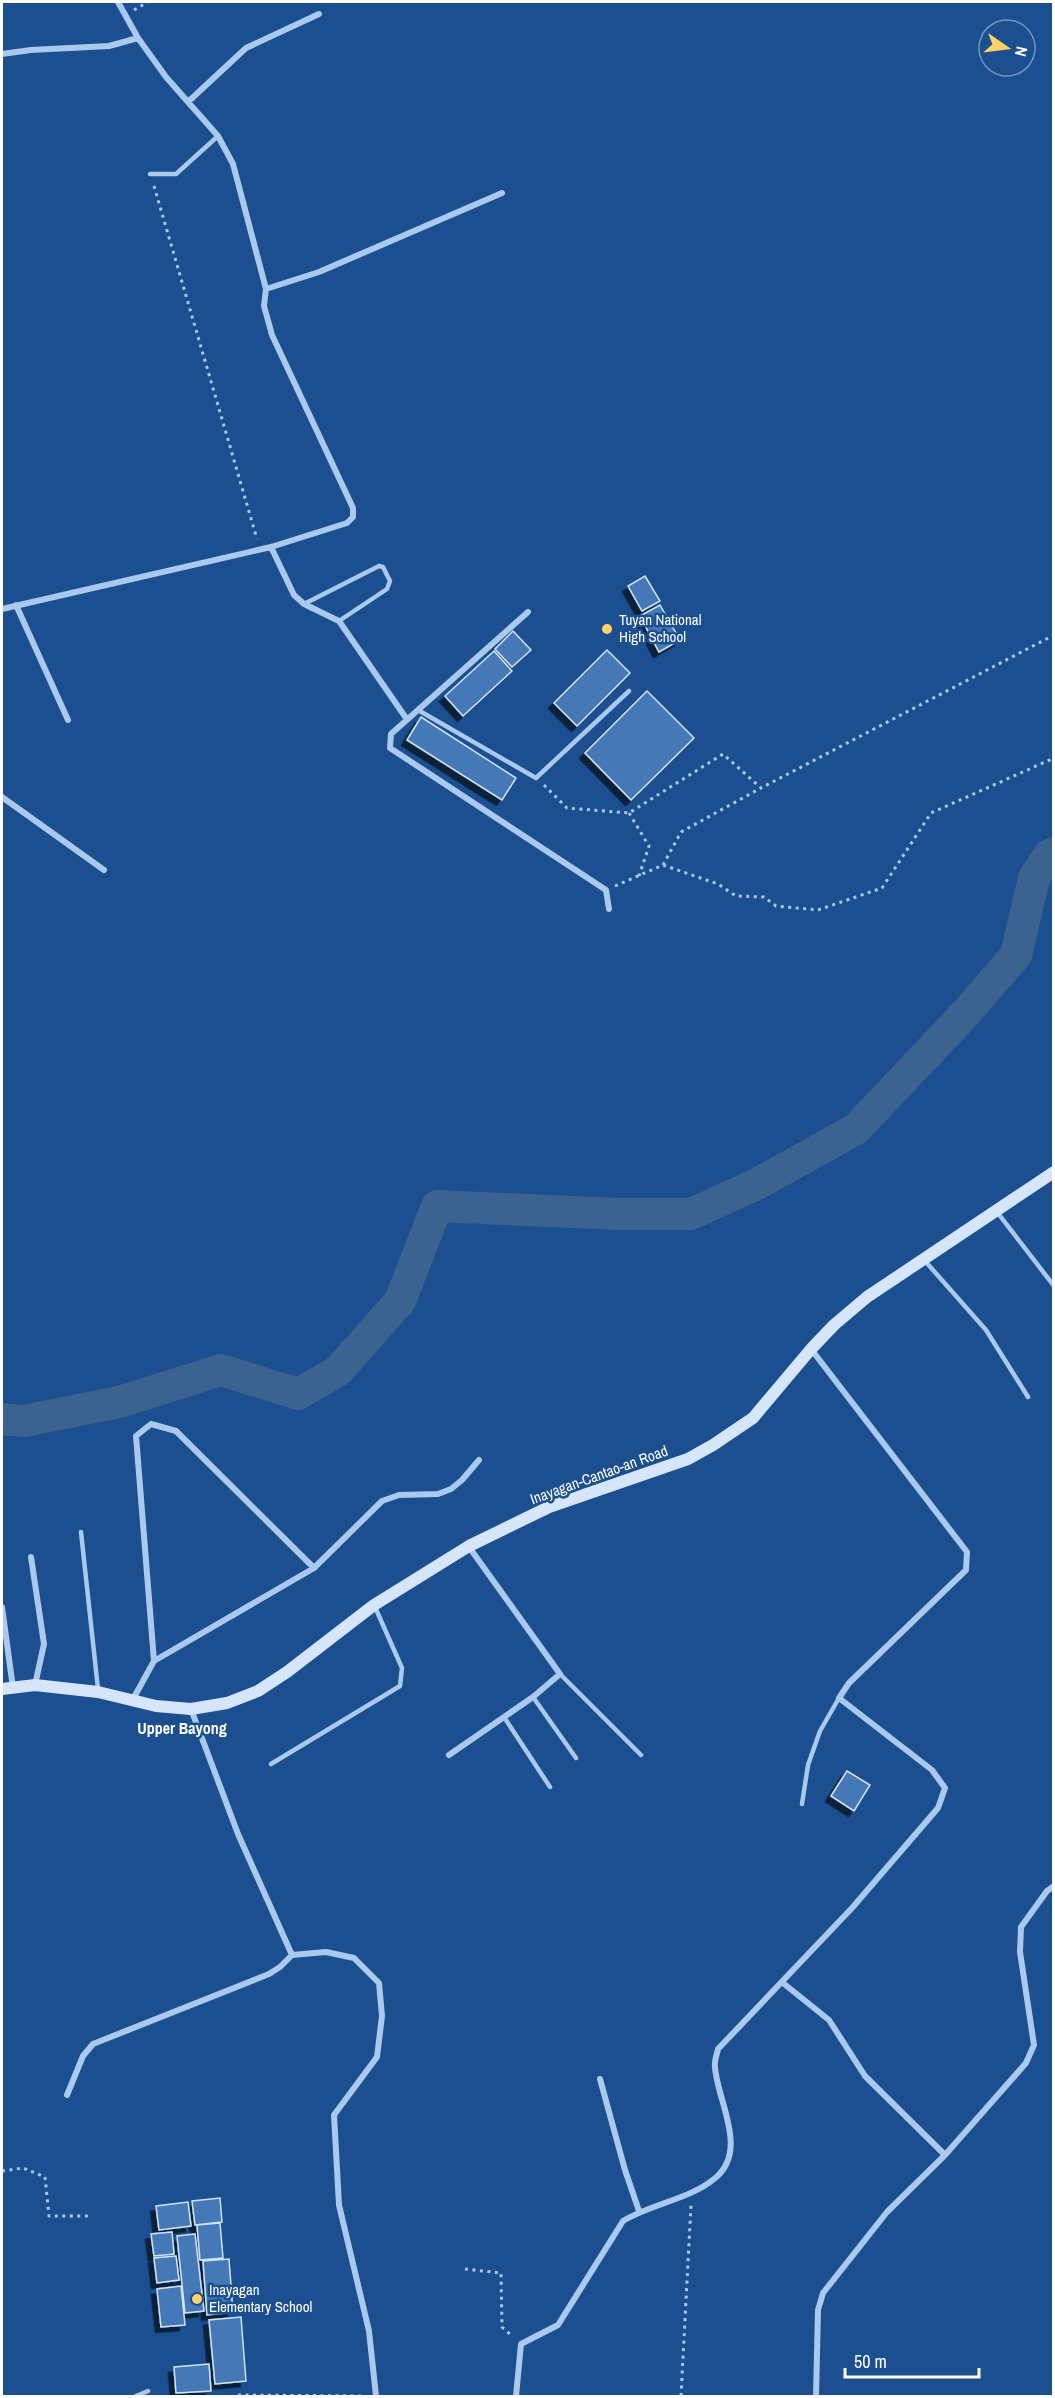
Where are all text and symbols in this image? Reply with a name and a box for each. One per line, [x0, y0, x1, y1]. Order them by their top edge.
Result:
north arrow [977, 18, 1037, 78]
text: N [1010, 44, 1033, 59]
place label: Tuyan National High School [619, 609, 701, 647]
marker: Tuyan National High School [600, 622, 614, 636]
street label: Inayagan-Cantao-an Road [527, 1440, 671, 1509]
district label: Upper Bayong [137, 1717, 227, 1739]
place label: Inayagan Elementary School [209, 2279, 312, 2317]
marker: Inayagan Elementary School [190, 2292, 204, 2306]
scale bar [845, 2341, 978, 2379]
text: 50 m [854, 2349, 887, 2374]

